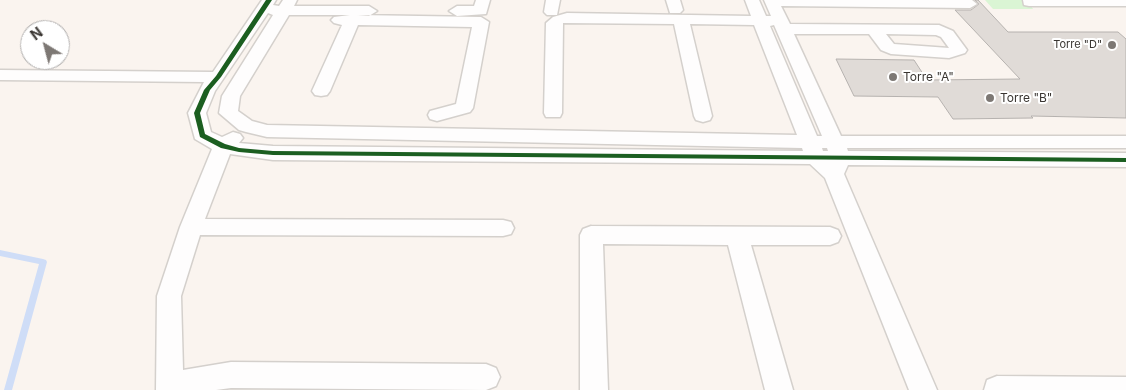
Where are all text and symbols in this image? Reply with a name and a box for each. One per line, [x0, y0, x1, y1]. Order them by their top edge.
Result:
north arrow [20, 20, 70, 70]
text: N [27, 23, 46, 43]
place label: Torre "D" [1053, 38, 1102, 52]
marker: Torre "D" [1106, 39, 1118, 51]
place label: Torre "A" [903, 70, 954, 84]
marker: Torre "A" [887, 71, 899, 83]
place label: Torre "B" [1000, 91, 1052, 105]
marker: Torre "B" [984, 92, 996, 104]

